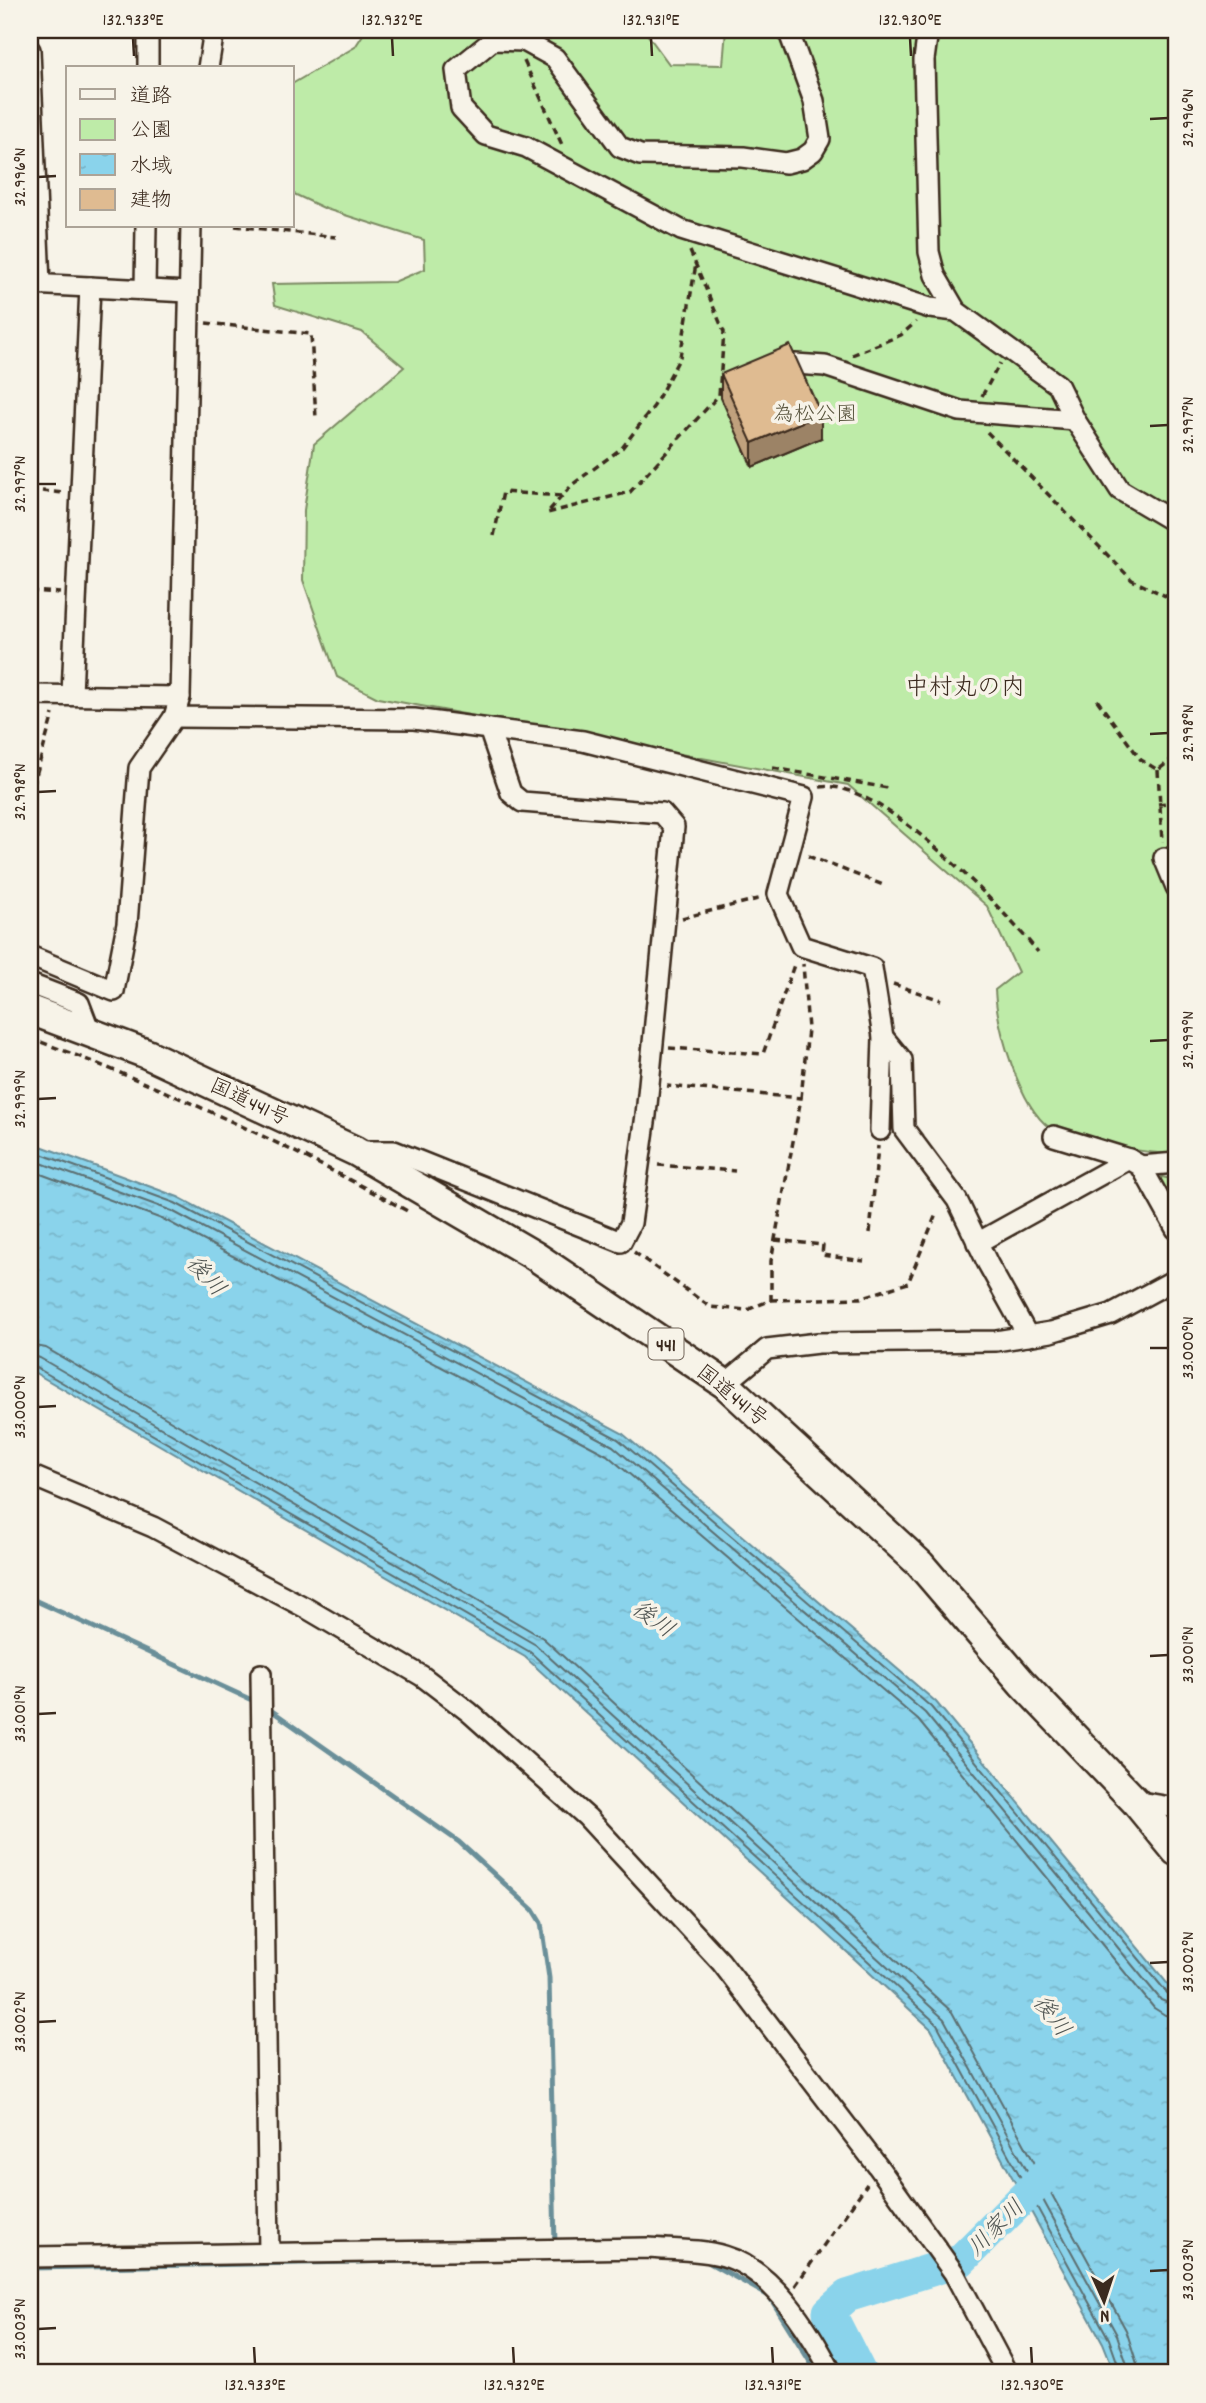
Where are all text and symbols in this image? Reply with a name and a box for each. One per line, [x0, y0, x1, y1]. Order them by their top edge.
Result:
text: 132.933°E [103, 9, 163, 34]
text: 132.932°E [362, 9, 422, 34]
text: 132.931°E [623, 9, 679, 34]
text: 132.930°E [879, 9, 941, 34]
legend [66, 66, 294, 228]
text: 道路 [130, 83, 172, 113]
text: 32.996°N [1177, 89, 1202, 147]
text: 公園 [130, 117, 172, 147]
text: 32.996°N [9, 148, 34, 206]
text: 水域 [130, 153, 172, 183]
text: 建物 [130, 187, 172, 217]
text: 32.997°N [1177, 397, 1202, 453]
park label: 為松公園 [773, 401, 857, 431]
text: 32.997°N [9, 456, 34, 512]
district label: 中村丸の内 [905, 672, 1025, 706]
text: 32.998°N [1177, 704, 1202, 762]
text: 32.998°N [9, 763, 34, 821]
text: 32.999°N [1177, 1011, 1202, 1069]
text: 32.999°N [9, 1070, 34, 1128]
street label: 国道441号 [204, 1072, 294, 1135]
water label: 後川 [177, 1249, 232, 1305]
text: 33.000°N [1177, 1316, 1202, 1380]
road number: 441 [648, 1328, 684, 1360]
street label: 国道441号 [689, 1359, 774, 1436]
text: 33.000°N [9, 1375, 34, 1439]
water label: 後川 [624, 1594, 680, 1648]
text: 33.001°N [1177, 1626, 1202, 1684]
text: 33.001°N [9, 1685, 34, 1743]
text: 33.002°N [1177, 1931, 1202, 1993]
water label: 後川 [1023, 1989, 1077, 2045]
text: 33.002°N [9, 1991, 34, 2053]
water label: 川家川 [961, 2193, 1034, 2266]
text: 33.003°N [1177, 2239, 1202, 2301]
north arrow [1070, 2266, 1140, 2336]
text: 33.003°N [9, 2298, 34, 2360]
text: N [1099, 2301, 1110, 2328]
text: 132.933°E [225, 2374, 285, 2399]
text: 132.932°E [484, 2374, 544, 2399]
text: 132.931°E [745, 2374, 801, 2399]
text: 132.930°E [1001, 2374, 1063, 2399]

